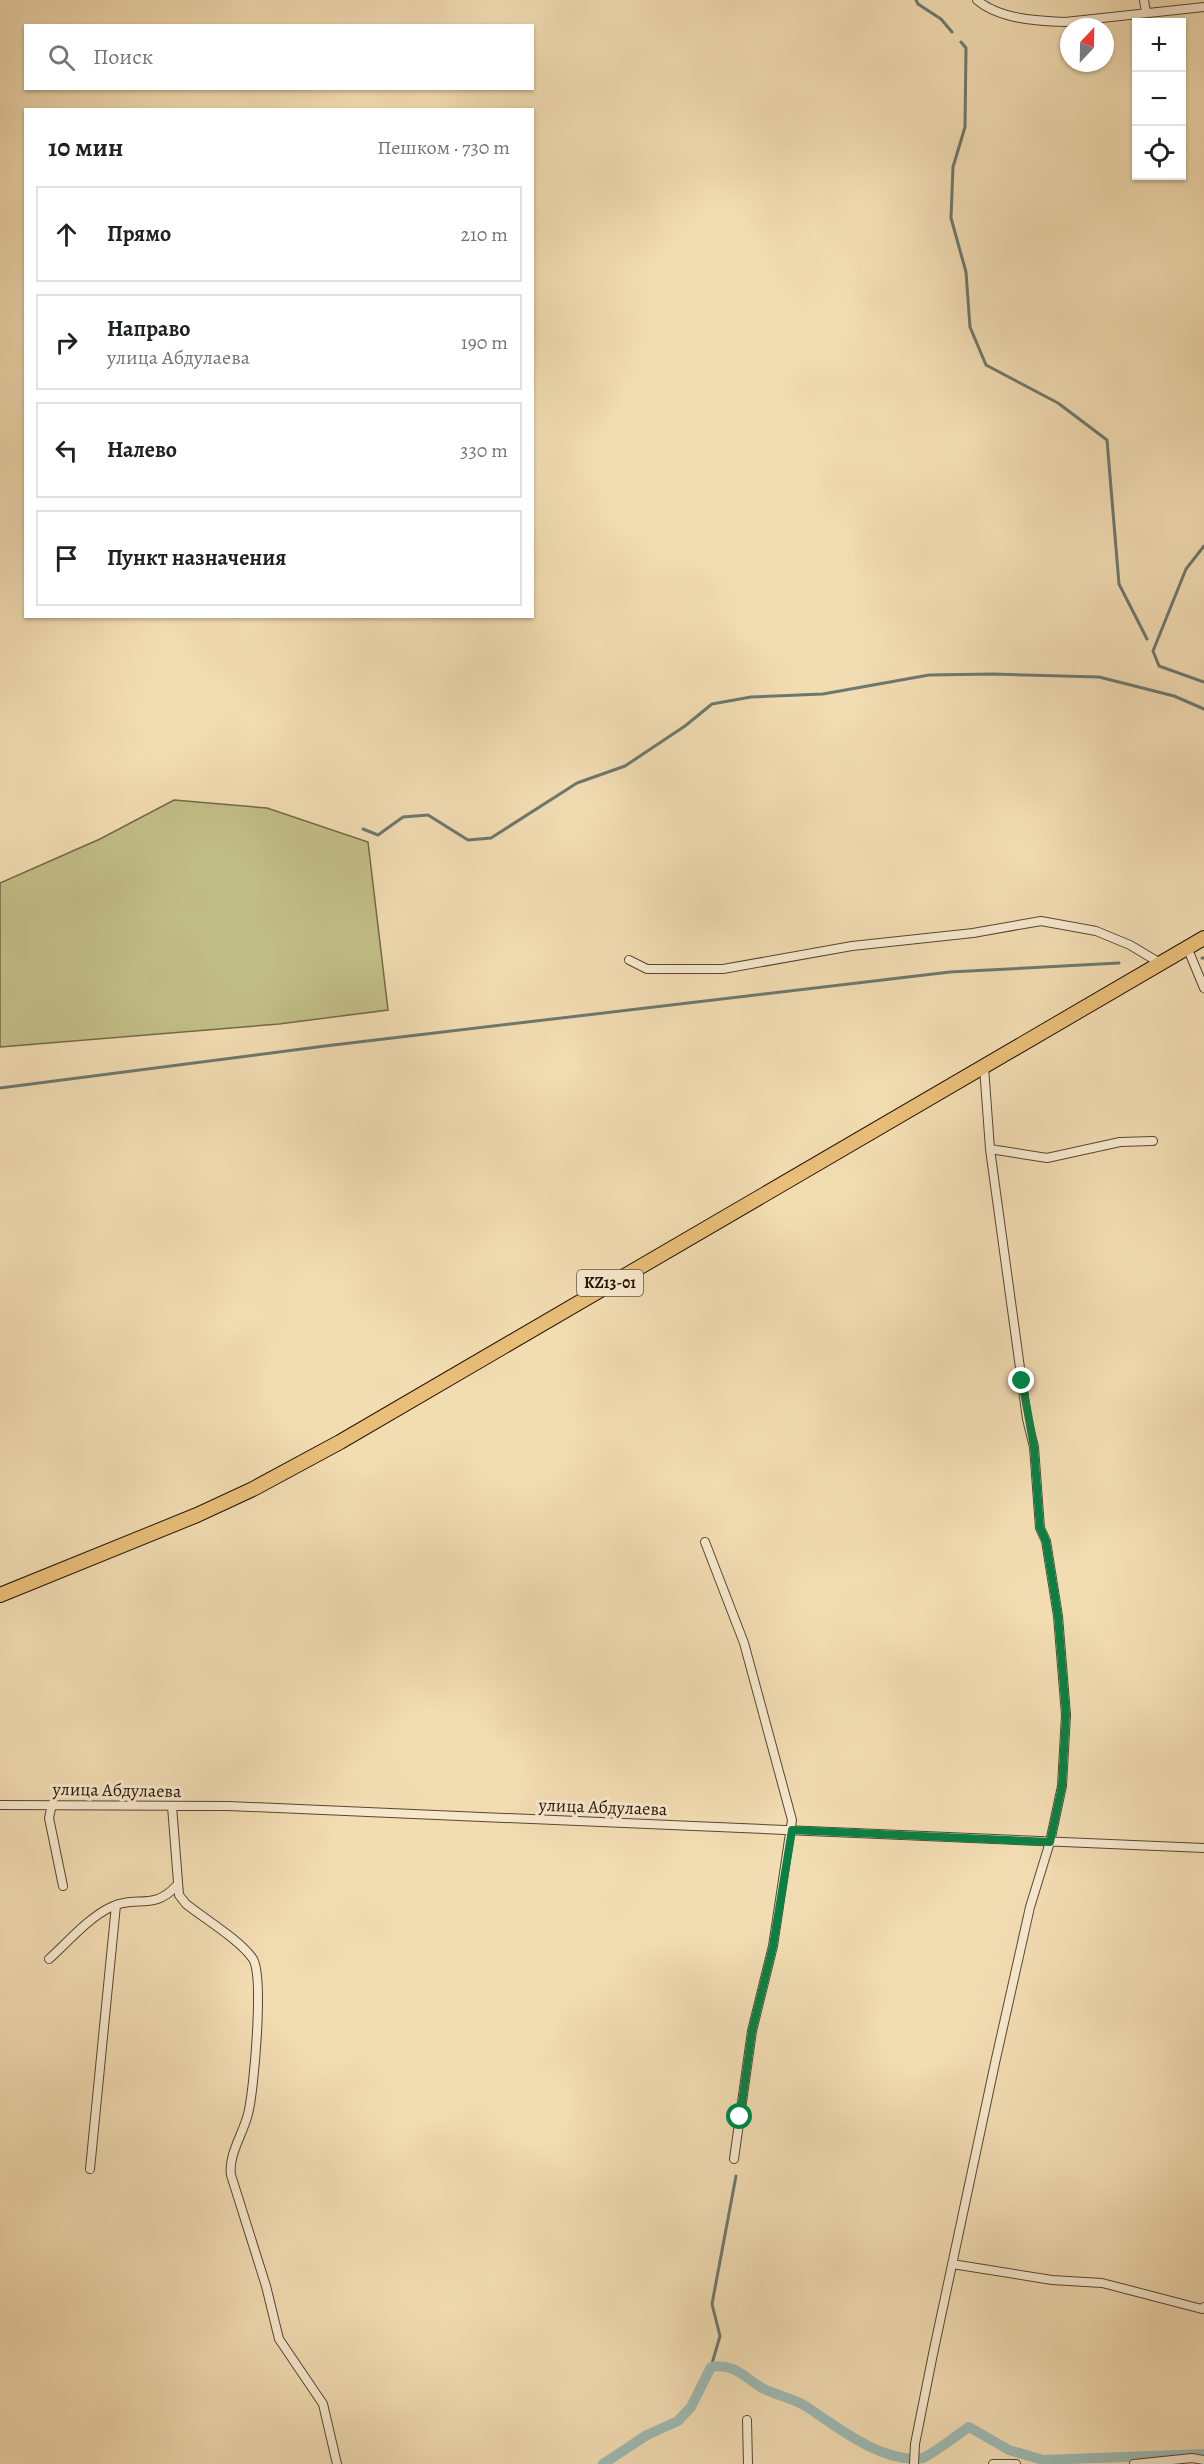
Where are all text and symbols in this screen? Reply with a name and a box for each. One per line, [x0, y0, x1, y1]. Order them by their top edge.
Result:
north arrow [1060, 18, 1114, 72]
map controls [1132, 18, 1186, 180]
button: + [1132, 18, 1186, 72]
search box [24, 24, 534, 90]
icon: search [45, 41, 78, 74]
text: Поиск [93, 42, 153, 72]
button: − [1132, 72, 1186, 126]
button: locate [1132, 126, 1186, 180]
text: 10 мин [48, 130, 123, 165]
text: Пешком · 730 m [377, 134, 510, 161]
icon: ahead [50, 218, 83, 251]
text: Прямо [107, 219, 171, 249]
text: 210 m [460, 221, 508, 248]
text: Направо [107, 314, 190, 344]
icon: right [50, 326, 83, 359]
text: 190 m [461, 329, 508, 356]
text: улица Абдулаева [107, 344, 250, 371]
icon: left [50, 434, 83, 467]
text: Налево [107, 435, 177, 465]
text: 330 m [460, 437, 508, 464]
icon: arrive [50, 542, 83, 575]
text: Пункт назначения [107, 543, 286, 573]
road number: KZ13-01 [577, 1270, 643, 1296]
route end [1008, 1367, 1034, 1393]
street label: улица Абдулаева [52, 1777, 182, 1803]
street label: улица Абдулаева [537, 1793, 668, 1821]
route start [726, 2103, 752, 2129]

